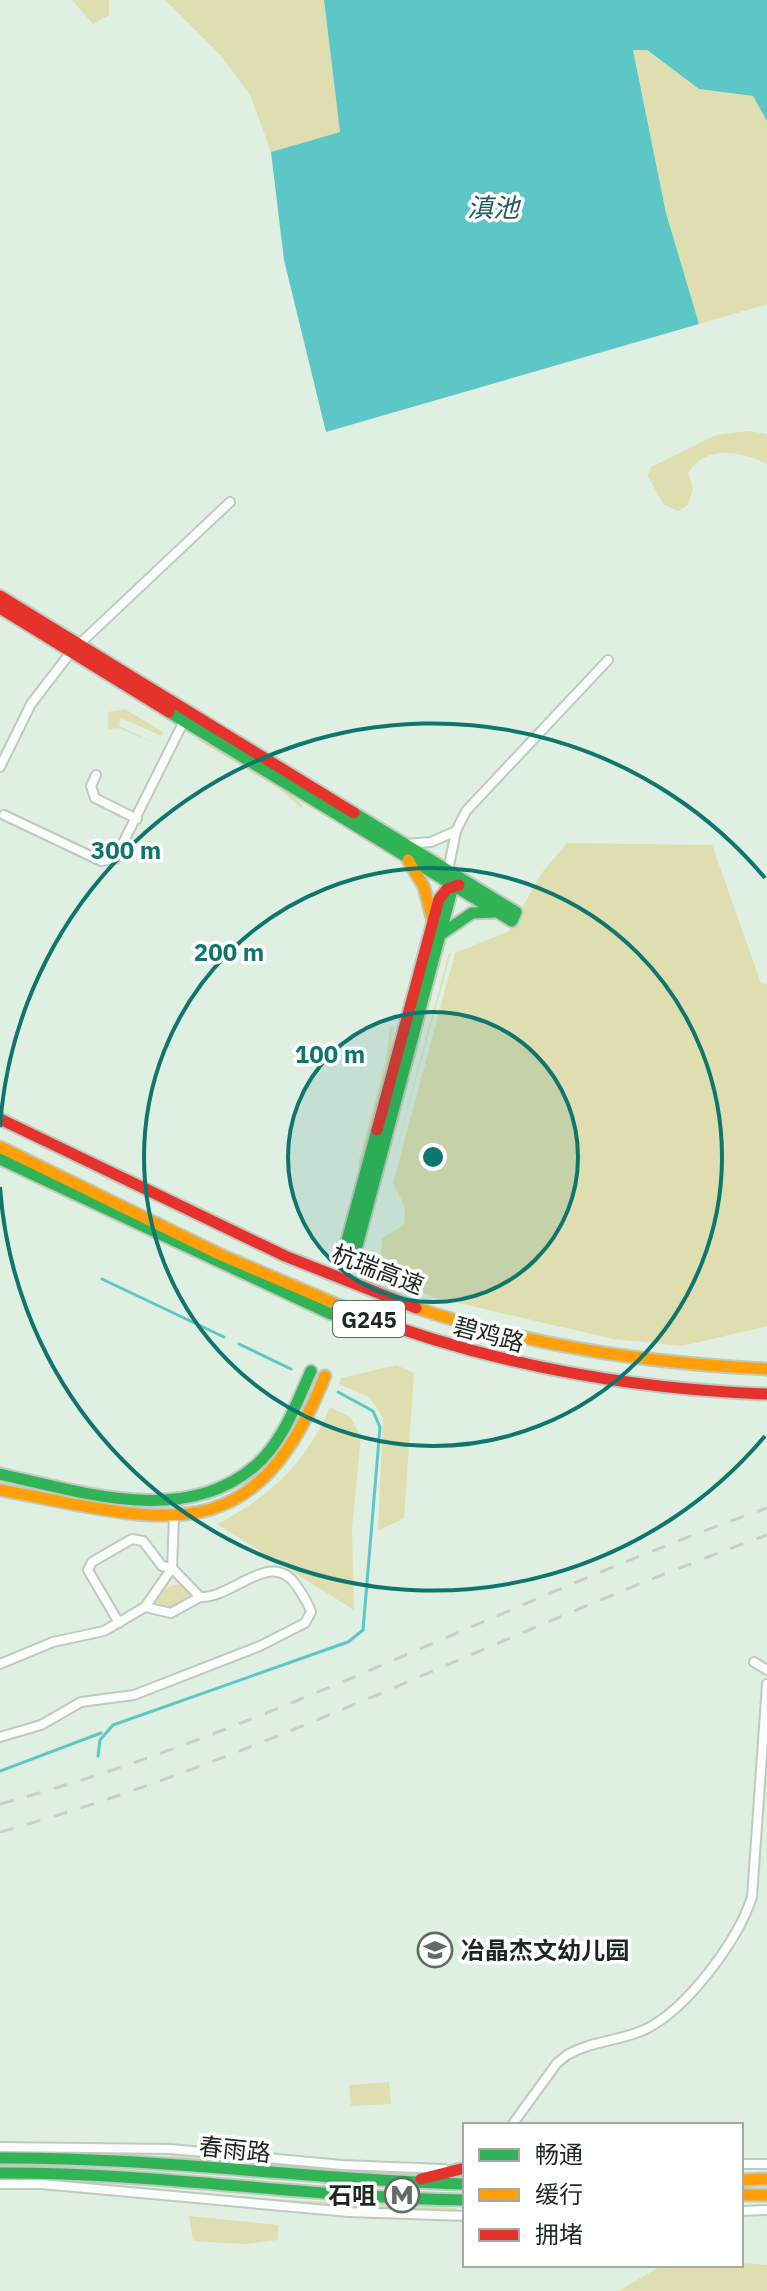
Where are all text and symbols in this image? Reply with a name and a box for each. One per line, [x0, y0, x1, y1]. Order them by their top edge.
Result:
water label: 滇池 [467, 190, 522, 224]
text: 300 m [91, 834, 161, 866]
text: 200 m [194, 936, 264, 968]
text: 100 m [295, 1038, 365, 1070]
centre of rings [419, 1143, 447, 1171]
street label: 杭瑞高速 [327, 1237, 429, 1301]
road number: G245 [333, 1301, 405, 1337]
street label: 碧鸡路 [450, 1309, 528, 1359]
school or university icon: 冶晶杰文幼儿园 [416, 1931, 454, 1969]
place label: 冶晶杰文幼儿园 [461, 1934, 629, 1966]
legend [463, 2123, 743, 2267]
street label: 春雨路 [198, 2129, 272, 2169]
text: 畅通 [535, 2138, 583, 2170]
metro station icon: 石咀 [383, 2176, 421, 2214]
text: 缓行 [535, 2178, 583, 2210]
place label: 石咀 [328, 2179, 376, 2211]
text: 拥堵 [535, 2218, 583, 2250]

